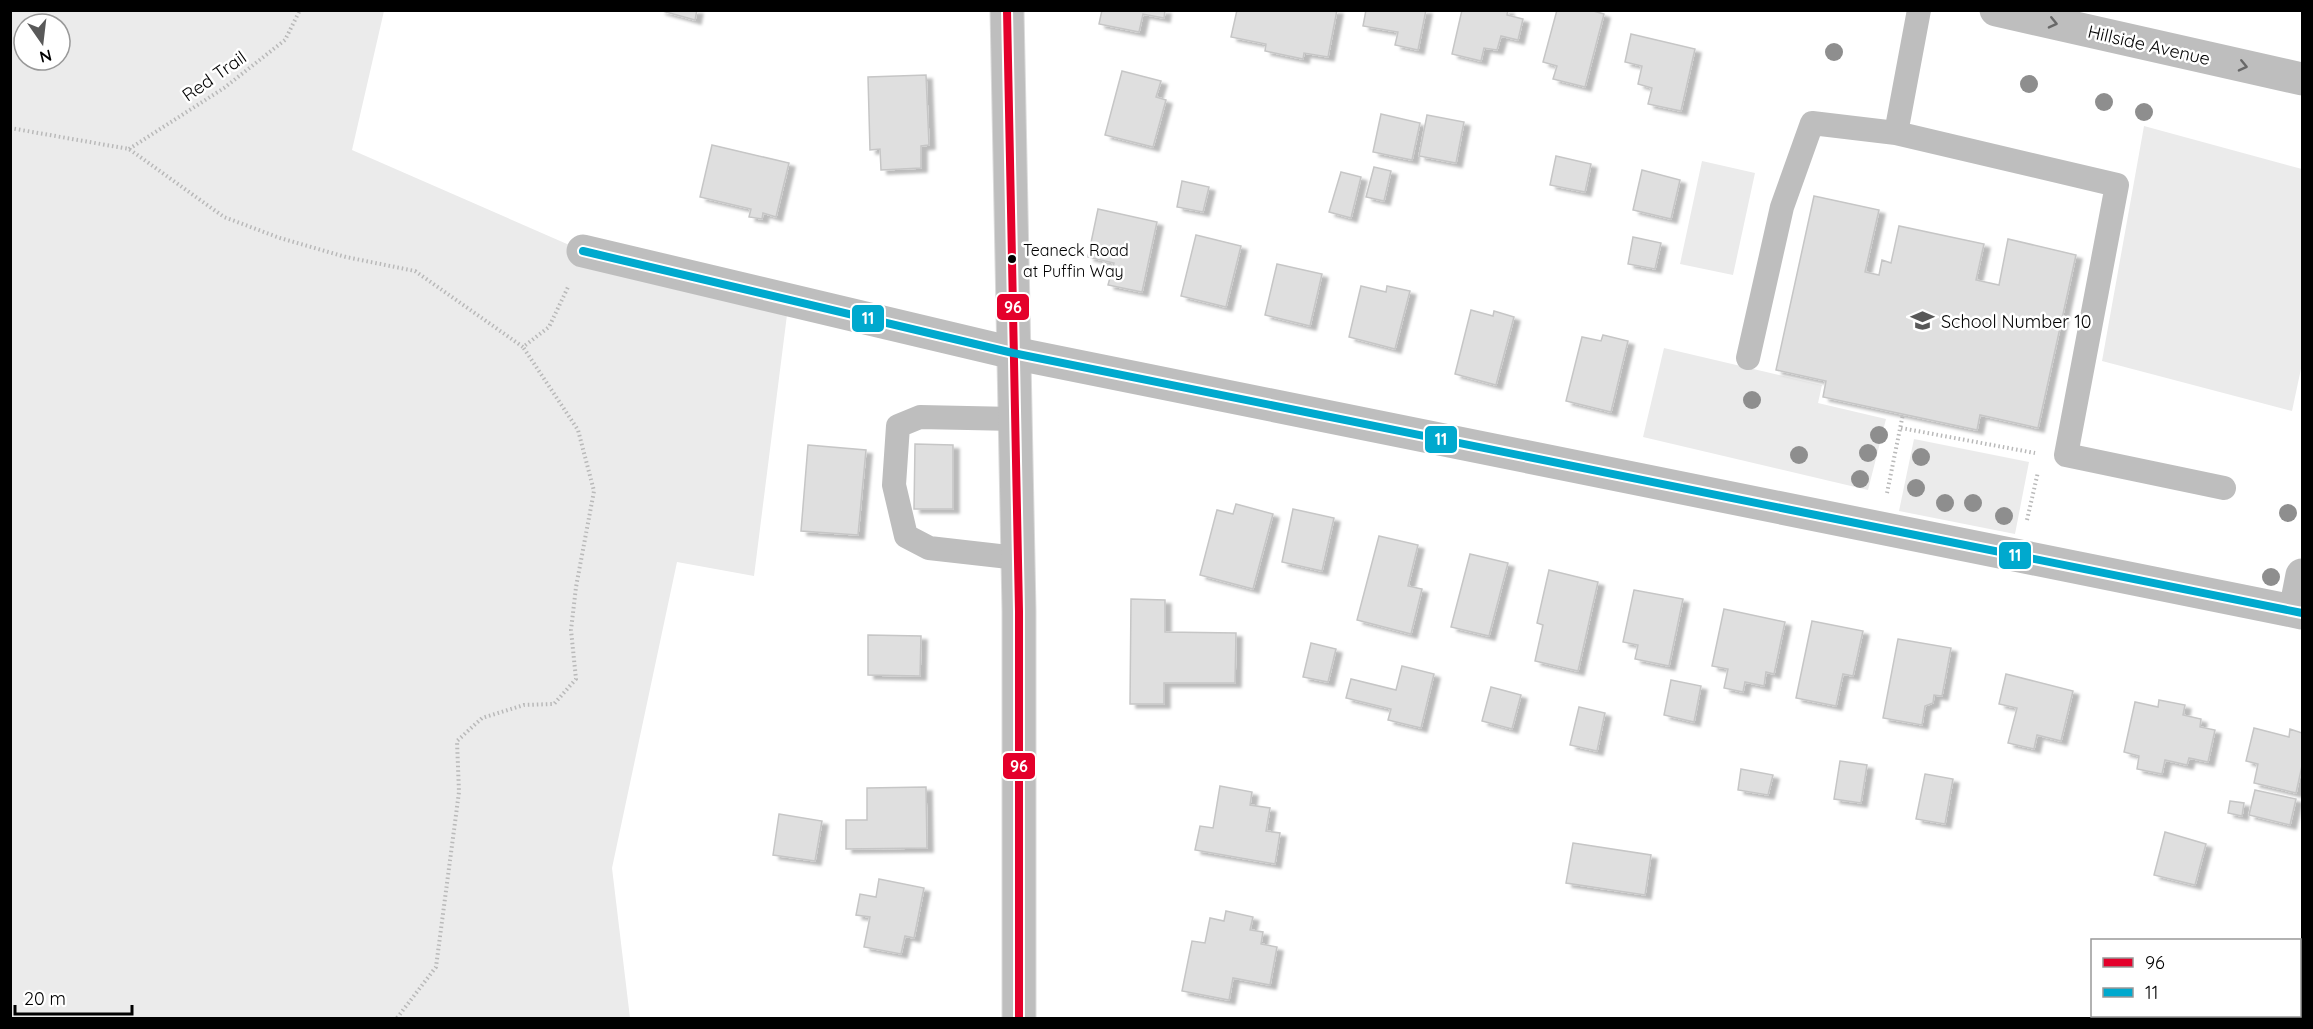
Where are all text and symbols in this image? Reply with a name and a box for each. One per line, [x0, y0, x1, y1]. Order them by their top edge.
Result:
north arrow [12, 12, 72, 72]
one-way arrow [2048, 16, 2058, 29]
street label: Hillside Avenue [2086, 20, 2212, 70]
text: N [38, 45, 54, 68]
street label: Red Trail [177, 46, 251, 106]
one-way arrow [2238, 58, 2248, 71]
place label: Teaneck Road at Puffin Way [1023, 240, 1129, 281]
marker: Teaneck Road at Puffin Way [1006, 253, 1018, 265]
line badge: 96 [996, 293, 1030, 321]
text: 96 [1004, 297, 1022, 317]
line badge: 11 [851, 304, 885, 333]
text: 11 [862, 308, 874, 328]
school or university icon: School Number 10 [1910, 308, 1936, 334]
place label: School Number 10 [1941, 310, 2092, 333]
line badge: 11 [1424, 425, 1458, 454]
text: 11 [1435, 429, 1447, 449]
line badge: 11 [1998, 541, 2032, 570]
text: 11 [2009, 545, 2021, 565]
line badge: 96 [1002, 752, 1036, 780]
text: 96 [1010, 756, 1028, 776]
legend [2091, 939, 2301, 1017]
text: 96 [2145, 951, 2165, 974]
scale bar [15, 978, 132, 1016]
text: 11 [2145, 981, 2158, 1004]
text: 20 m [24, 987, 66, 1010]

